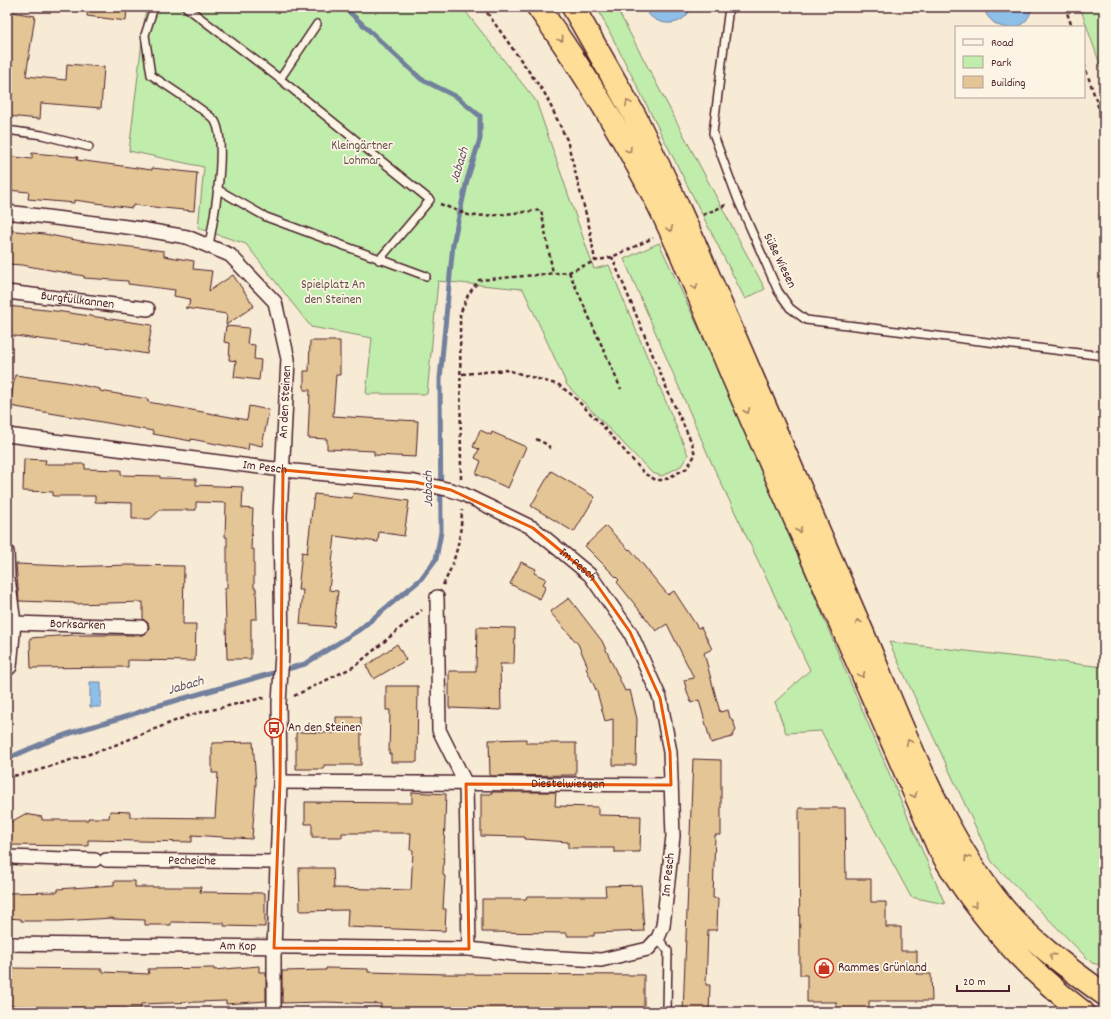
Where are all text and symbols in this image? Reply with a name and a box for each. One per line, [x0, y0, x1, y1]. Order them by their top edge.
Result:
legend [955, 26, 1085, 98]
one-way arrow [556, 34, 563, 41]
text: Road [991, 35, 1013, 52]
text: Park [991, 55, 1012, 72]
text: Building [991, 75, 1026, 92]
one-way arrow [625, 100, 632, 107]
park label: Kleingärtner Lohmar [331, 137, 393, 171]
water label: Jabach [445, 144, 475, 185]
one-way arrow [624, 146, 631, 153]
one-way arrow [665, 225, 673, 233]
street label: Süße Wiesen [758, 230, 800, 292]
park label: Spielplatz An den Steinen [301, 276, 365, 310]
one-way arrow [690, 282, 698, 290]
street label: Burgfüllkannen [40, 287, 115, 314]
street label: An den Steinen [275, 365, 297, 439]
one-way arrow [743, 407, 751, 414]
street label: Im Pesch [242, 455, 288, 480]
water label: Jabach [419, 470, 439, 507]
one-way arrow [794, 526, 802, 534]
street label: Im Pesch [555, 543, 601, 586]
street label: Borksarken [50, 615, 106, 635]
one-way arrow [855, 619, 863, 627]
water label: Jabach [166, 671, 207, 701]
one-way arrow [857, 671, 865, 679]
bus stop icon: An den Steinen [263, 717, 285, 739]
place label: An den Steinen [288, 719, 361, 738]
one-way arrow [906, 738, 914, 746]
street label: Diestelwiesgen [531, 774, 605, 794]
one-way arrow [909, 791, 917, 798]
street label: Pecheiche [168, 851, 216, 871]
street label: Im Pesch [657, 852, 681, 898]
one-way arrow [964, 855, 972, 862]
one-way arrow [970, 900, 977, 907]
street label: Am Kop [219, 937, 257, 957]
one-way arrow [1049, 953, 1057, 960]
shop icon: Rammes Grünland [813, 957, 835, 979]
place label: Rammes Grünland [838, 959, 927, 978]
scale bar [957, 967, 1009, 993]
text: 20 m [963, 974, 986, 991]

